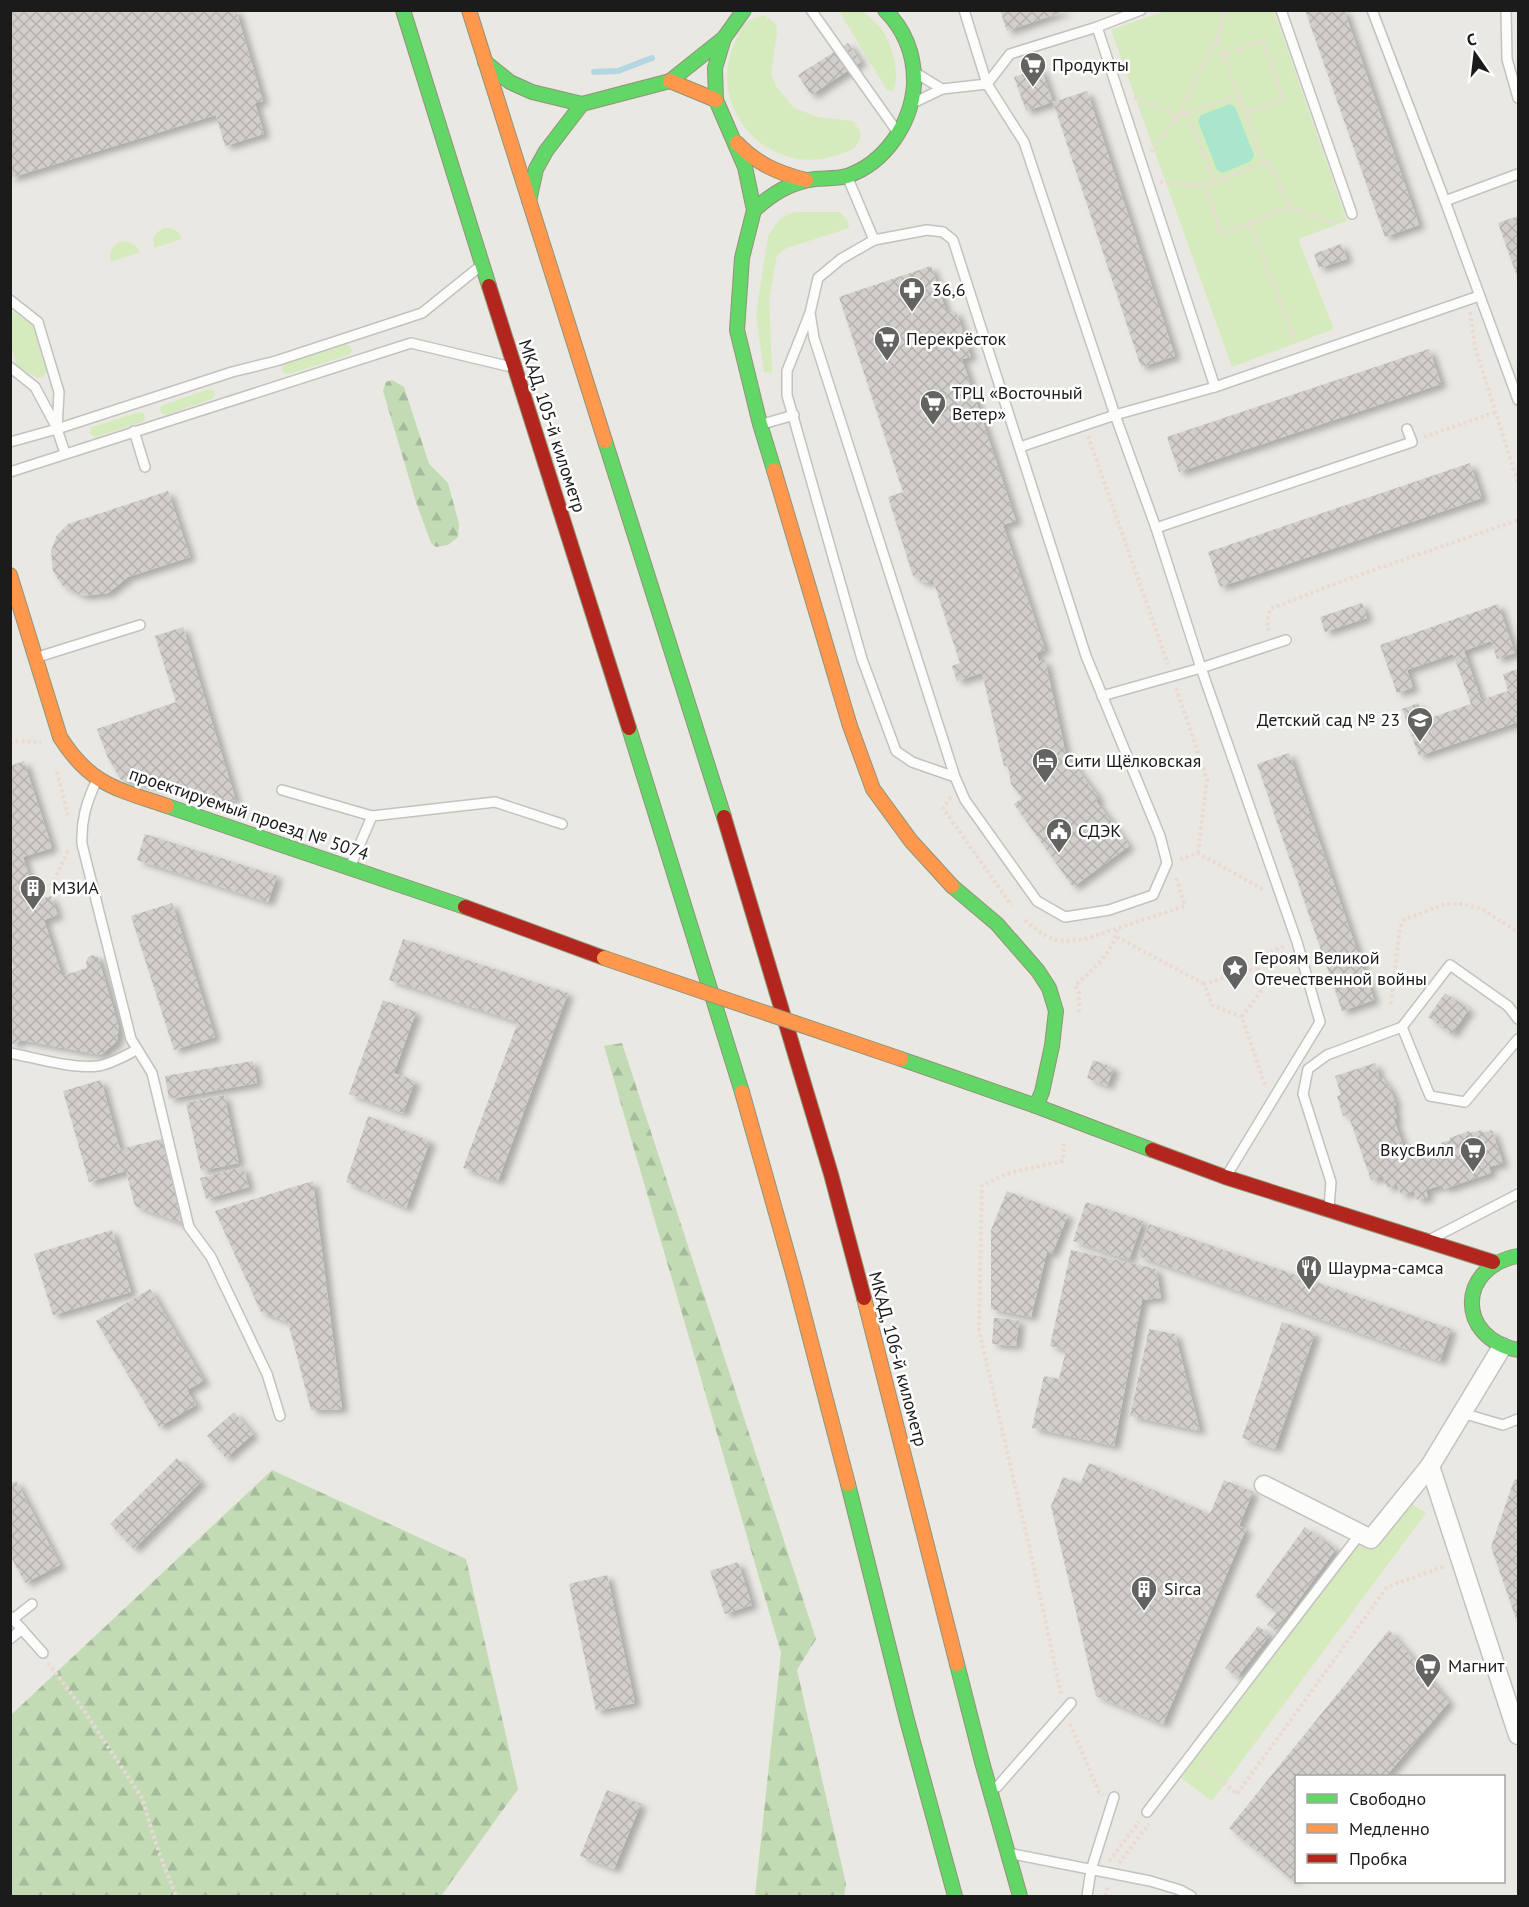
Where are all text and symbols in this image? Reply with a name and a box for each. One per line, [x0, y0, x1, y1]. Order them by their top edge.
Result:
north arrow [1445, 24, 1505, 84]
text: С [1465, 29, 1478, 50]
supermarket icon: Продукты [1018, 50, 1048, 88]
place label: Продукты [1052, 53, 1129, 76]
pharmacy icon: 36,6 [897, 275, 927, 313]
place label: 36,6 [932, 278, 965, 301]
supermarket icon: Перекрёсток [872, 324, 902, 362]
place label: Перекрёсток [906, 327, 1007, 350]
street label: МКАД, 105-й километр [514, 336, 591, 515]
place label: ТРЦ «Восточный Ветер» [952, 381, 1083, 425]
supermarket icon: ТРЦ «Восточный Ветер» [918, 388, 948, 426]
school or university icon: Детский сад № 23 [1405, 705, 1435, 743]
place label: Детский сад № 23 [1257, 708, 1400, 731]
hotel icon: Сити Щёлковская [1030, 746, 1060, 784]
place label: Сити Щёлковская [1064, 749, 1201, 772]
street label: проектируемый проезд № 5074 [126, 762, 372, 865]
public building icon: СДЭК [1044, 816, 1074, 854]
place label: СДЭК [1078, 819, 1121, 842]
building icon: МЗИА [18, 873, 48, 911]
place label: МЗИА [52, 876, 99, 899]
place label: Героям Великой Отечественной войны [1254, 946, 1427, 990]
place icon: Героям Великой Отечественной войны [1220, 953, 1250, 991]
supermarket icon: ВкусВилл [1458, 1135, 1488, 1173]
place label: ВкусВилл [1380, 1138, 1454, 1161]
restaurant icon: Шаурма-самса [1294, 1253, 1324, 1291]
place label: Шаурма-самса [1328, 1256, 1444, 1279]
street label: МКАД, 106-й километр [864, 1269, 933, 1449]
building icon: Sirca [1129, 1574, 1159, 1612]
place label: Sirca [1164, 1577, 1202, 1600]
supermarket icon: Магнит [1413, 1651, 1443, 1689]
place label: Магнит [1448, 1654, 1505, 1677]
legend [1295, 1775, 1505, 1883]
text: Свободно [1349, 1787, 1426, 1810]
text: Медленно [1349, 1817, 1430, 1840]
text: Пробка [1349, 1847, 1407, 1870]

